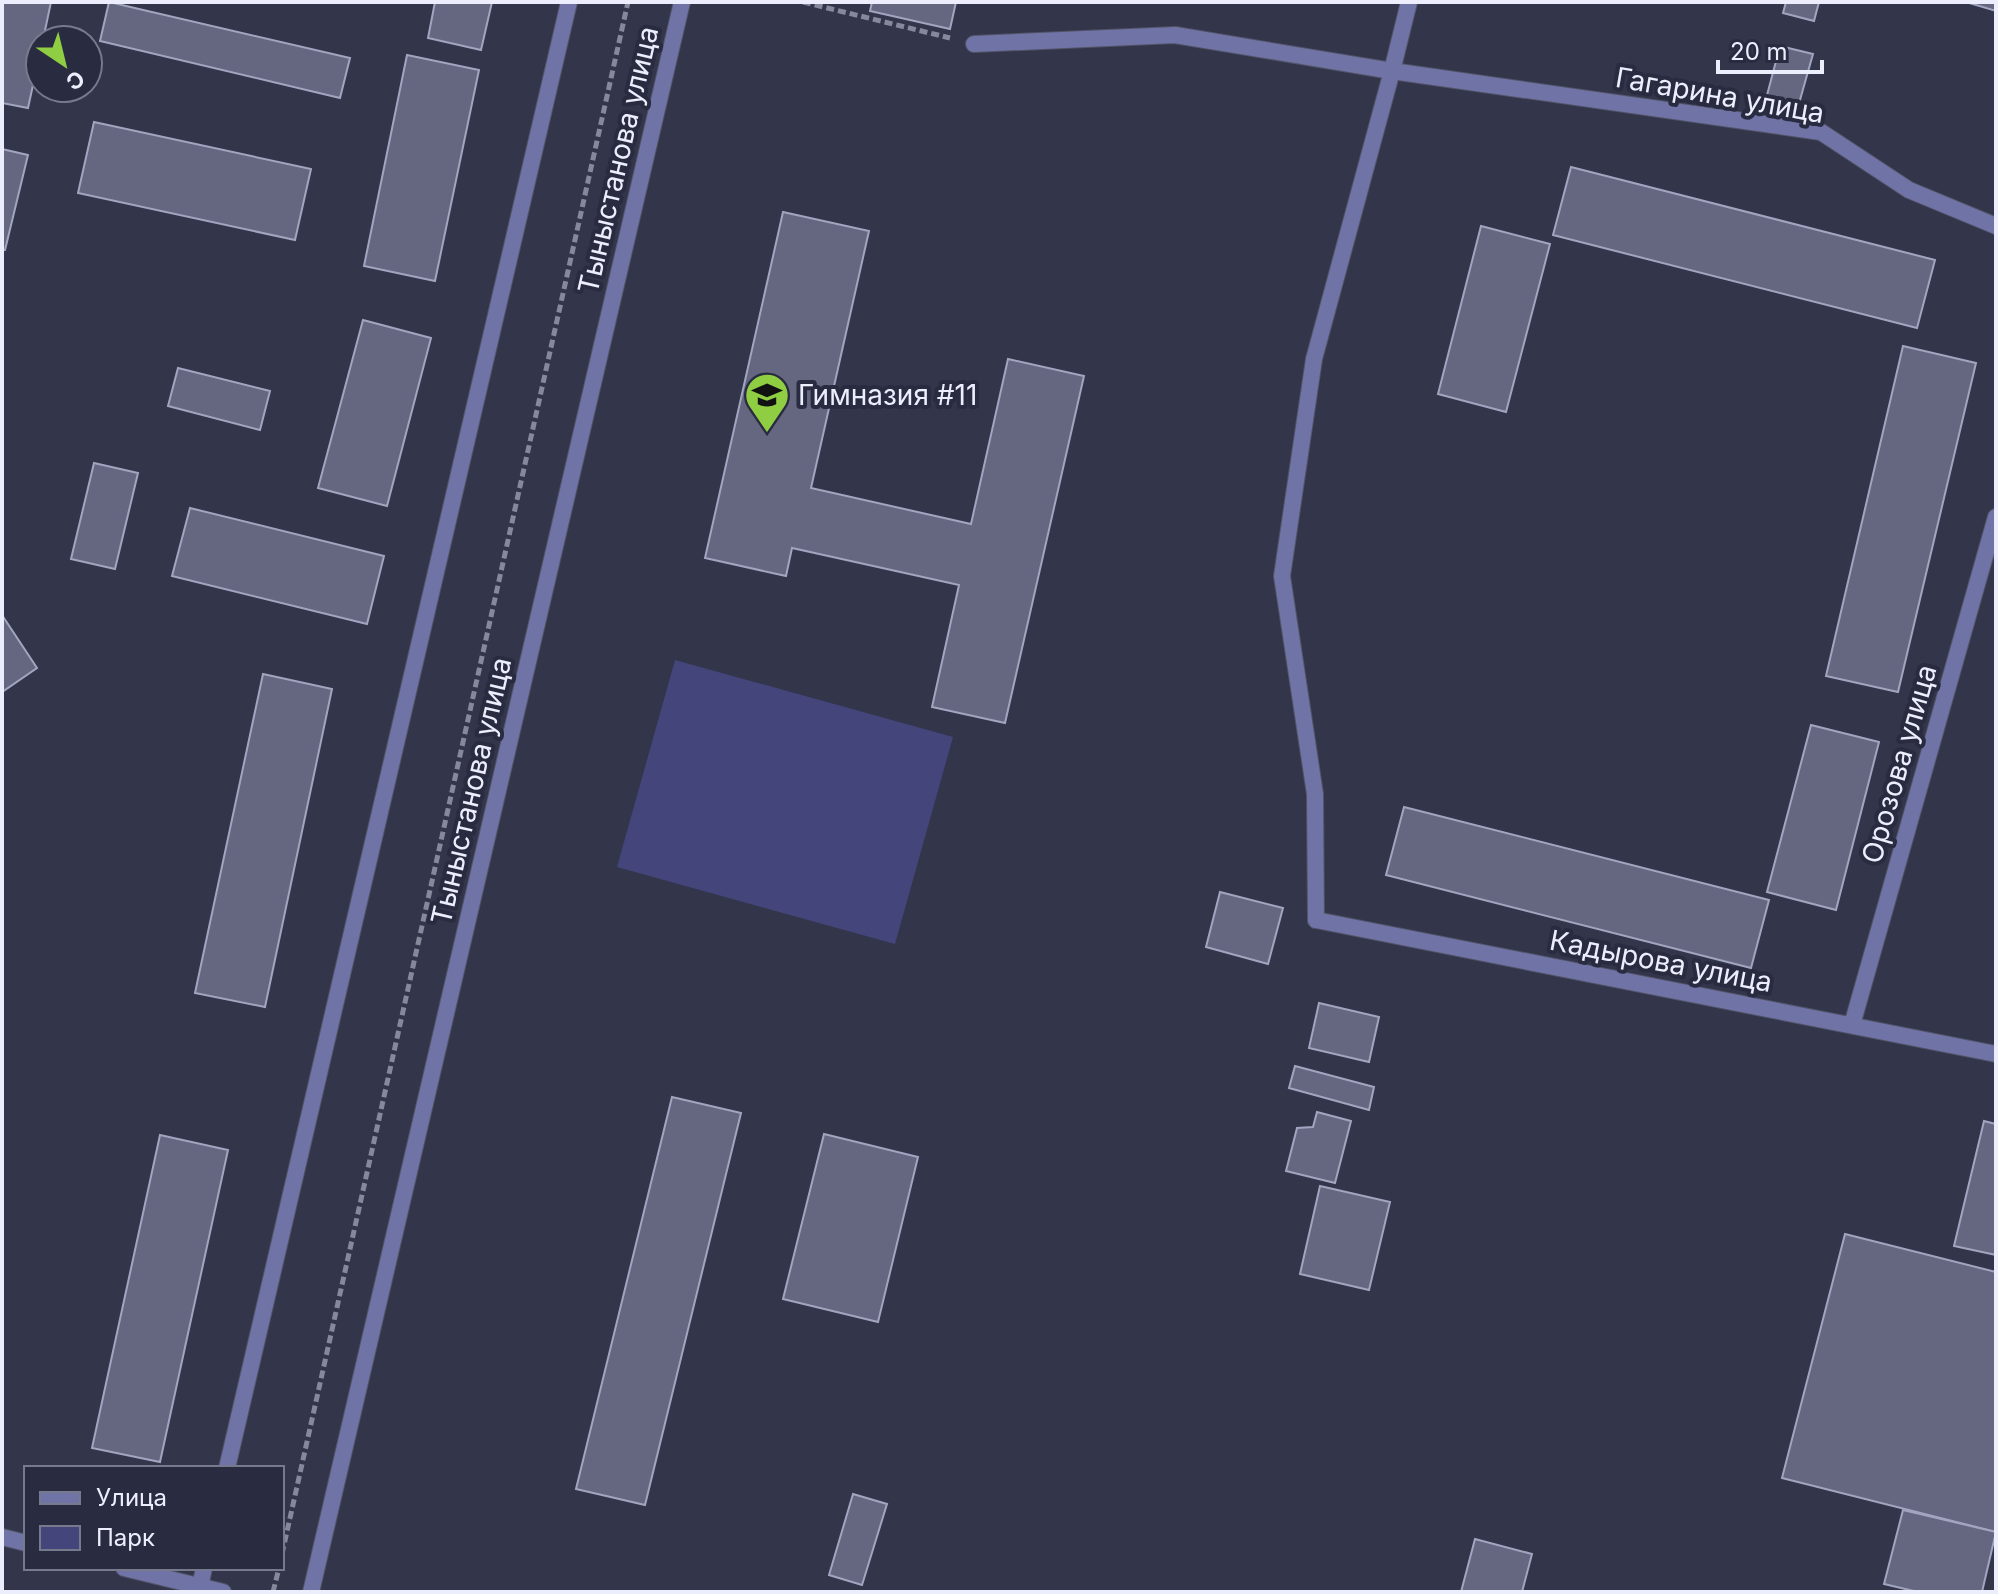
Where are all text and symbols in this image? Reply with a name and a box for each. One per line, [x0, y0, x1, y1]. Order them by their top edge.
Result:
street label: Тыныстанова улица [571, 23, 665, 297]
north arrow [24, 24, 104, 104]
scale bar [1718, 24, 1822, 74]
text: 20 m [1730, 37, 1788, 66]
street label: Гагарина улица [1613, 60, 1827, 130]
text: С [61, 65, 90, 96]
school or university icon: Гимназия #11 [743, 371, 791, 434]
place label: Гимназия #11 [798, 378, 977, 412]
street label: Тыныстанова улица [424, 654, 518, 928]
street label: Орозова улица [1854, 661, 1944, 867]
street label: Кадырова улица [1547, 923, 1775, 999]
legend [24, 1466, 284, 1570]
text: Улица [96, 1483, 167, 1512]
text: Парк [96, 1523, 155, 1552]

